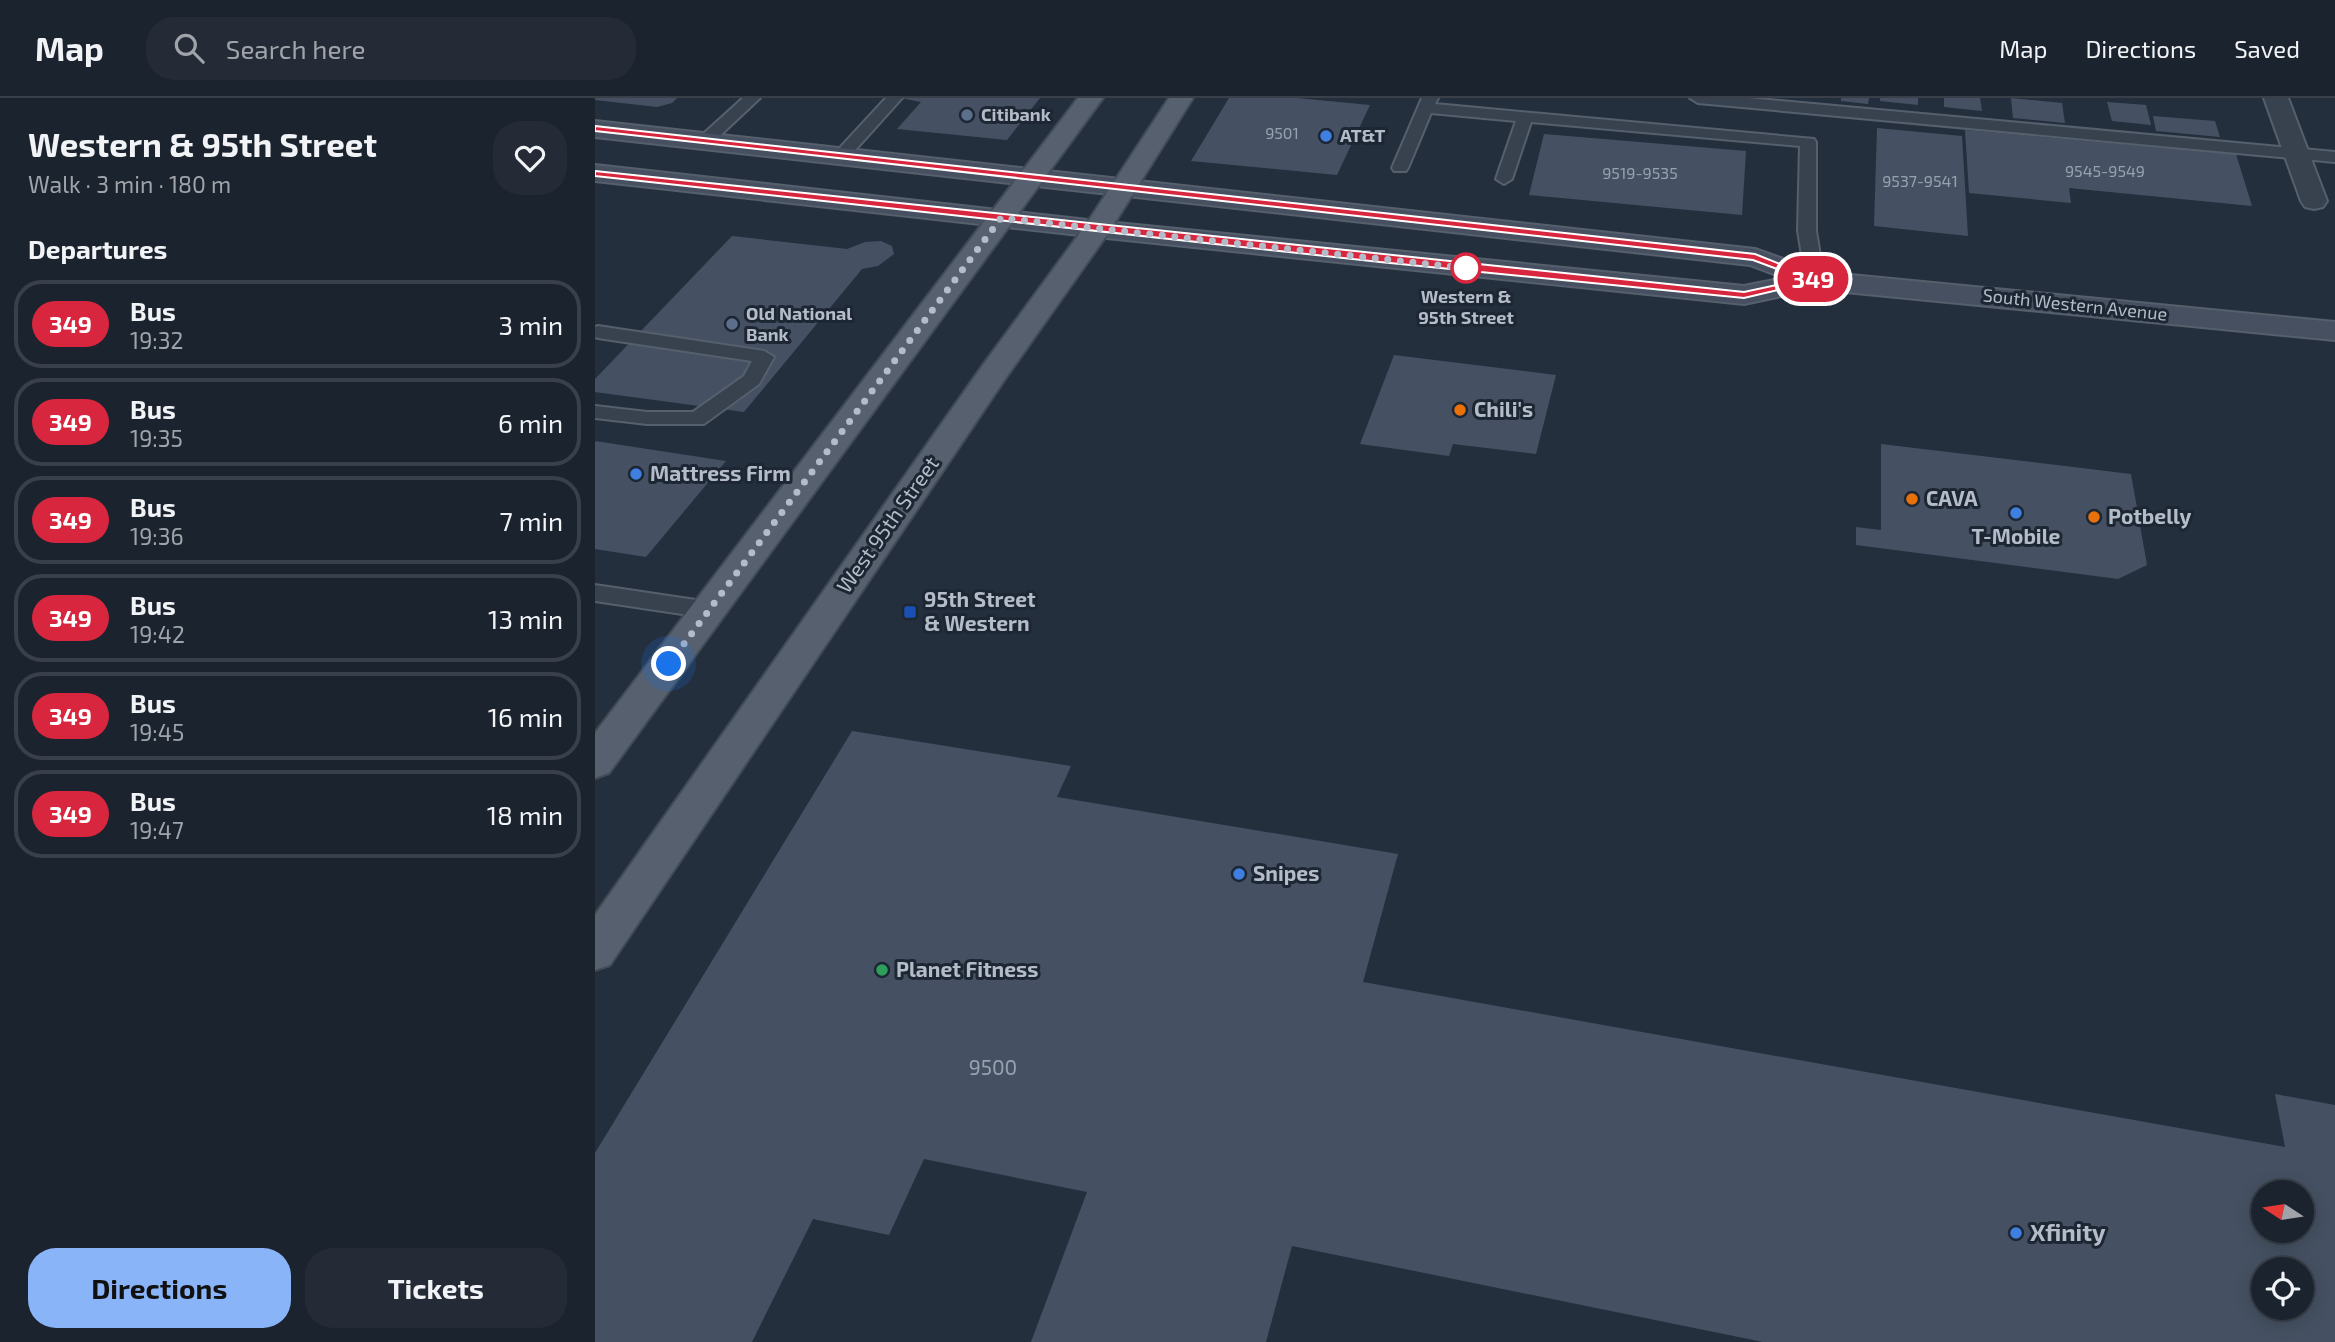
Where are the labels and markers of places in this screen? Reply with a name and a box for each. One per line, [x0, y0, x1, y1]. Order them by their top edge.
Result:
place label: Citibank [981, 103, 1051, 125]
marker: Citibank [959, 107, 975, 123]
place label: AT&T [1340, 124, 1385, 146]
marker: AT&T [1318, 128, 1334, 144]
marker: Western & 95th Street [1451, 253, 1481, 283]
place label: Western & 95th Street [1418, 285, 1514, 328]
place label: Old National Bank [746, 302, 852, 345]
marker: Old National Bank [724, 316, 740, 332]
place label: Chili's [1474, 396, 1533, 421]
marker: Chili's [1452, 402, 1468, 418]
place label: Mattress Firm [650, 460, 791, 485]
marker: Mattress Firm [628, 466, 644, 482]
place label: CAVA [1926, 485, 1978, 510]
marker: CAVA [1904, 491, 1920, 507]
place label: Potbelly [2108, 503, 2191, 529]
marker: T-Mobile [2008, 505, 2024, 521]
marker: Potbelly [2086, 509, 2102, 525]
place label: T-Mobile [1972, 523, 2061, 548]
place label: 95th Street & Western [924, 586, 1036, 635]
marker: 95th Street & Western [902, 604, 918, 620]
place label: Snipes [1253, 860, 1319, 885]
marker: Snipes [1231, 866, 1247, 882]
place label: Planet Fitness [896, 956, 1038, 981]
marker: Planet Fitness [874, 962, 890, 978]
place label: Xfinity [2030, 1217, 2106, 1246]
marker: Xfinity [2008, 1225, 2024, 1241]

